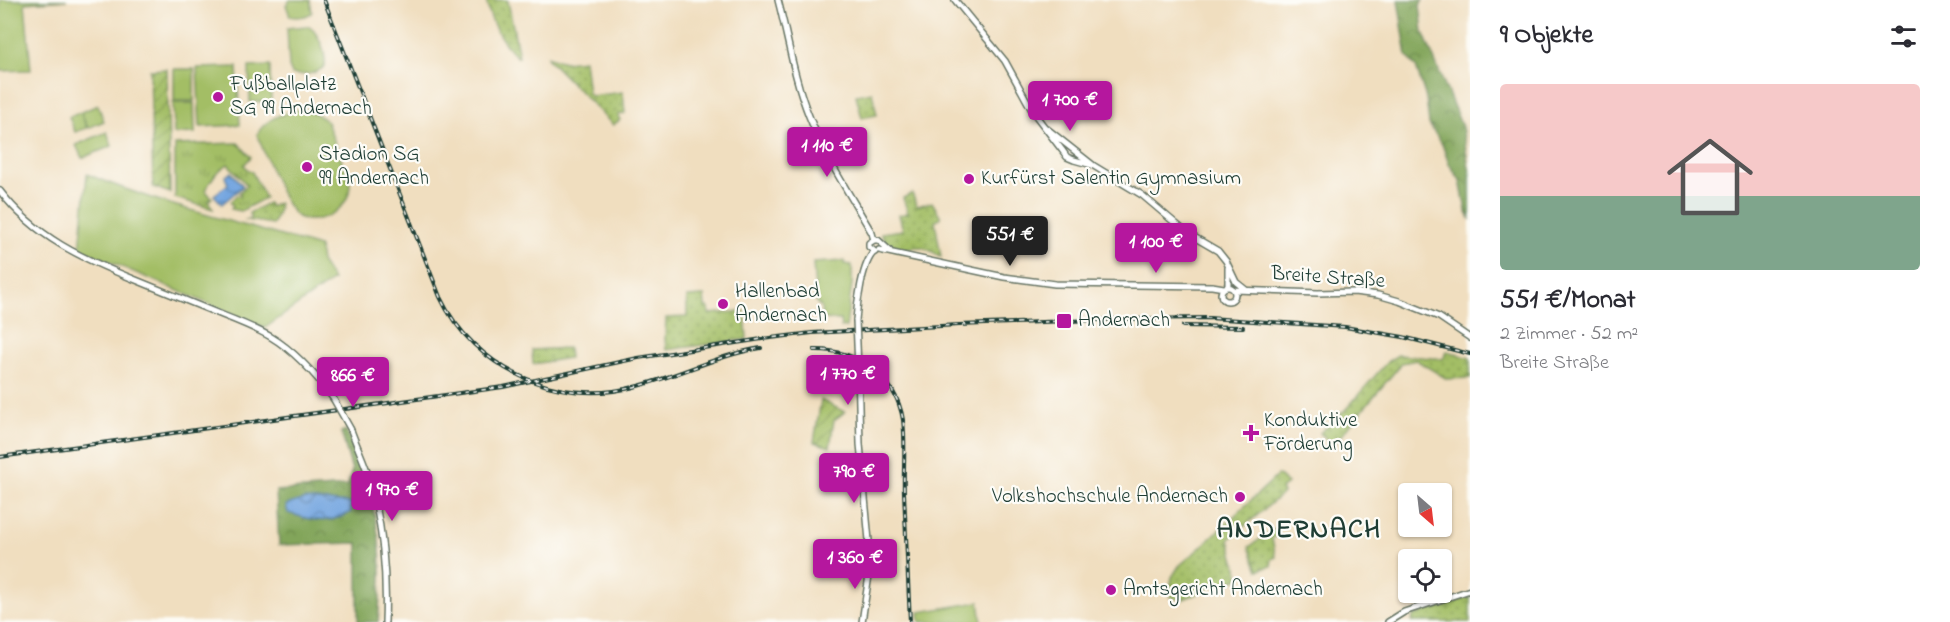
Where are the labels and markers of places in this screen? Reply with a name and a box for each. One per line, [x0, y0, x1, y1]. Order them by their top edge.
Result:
place label: Fußballplatz SG 99 Andernach [229, 70, 372, 124]
pin: 1 700 € [1015, 81, 1125, 132]
marker: Fußballplatz SG 99 Andernach [211, 90, 225, 104]
pin: 1 110 € [772, 127, 882, 178]
place label: Stadion SG 99 Andernach [319, 140, 429, 194]
marker: Stadion SG 99 Andernach [300, 160, 314, 174]
place label: Kurfürst Salentin Gymnasium [981, 164, 1241, 196]
marker: Kurfürst Salentin Gymnasium [962, 172, 976, 186]
pin: 551 € [968, 216, 1052, 267]
pin: 1 100 € [1101, 223, 1211, 274]
place label: Hallenbad Andernach [735, 277, 827, 331]
marker: Hallenbad Andernach [716, 297, 730, 311]
place label: Andernach [1078, 306, 1170, 336]
marker: Andernach [1055, 312, 1073, 330]
pin: 1 770 € [793, 355, 903, 406]
pin: 866 € [311, 357, 395, 408]
place label: Konduktive Förderung [1263, 406, 1358, 462]
marker: Konduktive Förderung [1242, 424, 1260, 442]
pin: 790 € [812, 453, 896, 504]
pin: 1 970 € [337, 471, 447, 522]
place label: Volkshochschule Andernach [991, 482, 1228, 512]
marker: Volkshochschule Andernach [1233, 490, 1247, 504]
pin: 1 360 € [800, 539, 910, 590]
place label: Amtsgericht Andernach [1123, 575, 1323, 607]
marker: Amtsgericht Andernach [1104, 583, 1118, 597]

